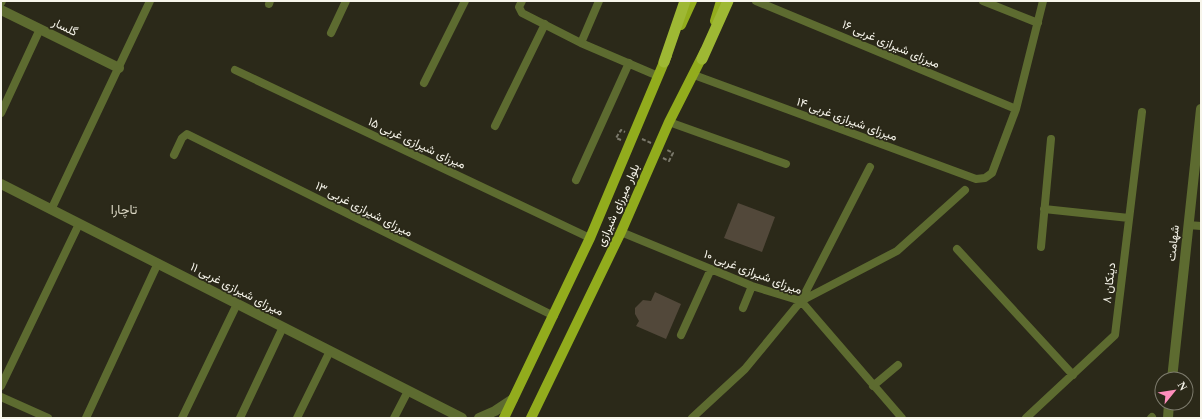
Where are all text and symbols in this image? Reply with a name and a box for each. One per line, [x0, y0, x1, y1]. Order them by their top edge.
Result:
street label: گلسار [49, 14, 80, 40]
street label: ۱۶ میرزای شیرازی غربی [840, 17, 942, 72]
street label: ۱۴ میرزای شیرازی غربی [794, 94, 899, 145]
street label: ۱۵ میرزای شیرازی غربی [366, 114, 468, 173]
street label: بلوار میرزای شیرازی [593, 161, 643, 249]
street label: ۱۳ میرزای شیرازی غربی [313, 178, 415, 240]
district label: تاچارا [111, 202, 137, 219]
street label: شهامت [1164, 224, 1183, 262]
street label: ۱۰ میرزای شیرازی غربی [702, 247, 804, 298]
street label: میرزای شیرازی غربی ۱۱ [188, 259, 286, 319]
street label: ۸ دینکان [1100, 262, 1118, 304]
north arrow [1154, 371, 1194, 411]
text: N [1175, 380, 1190, 392]

